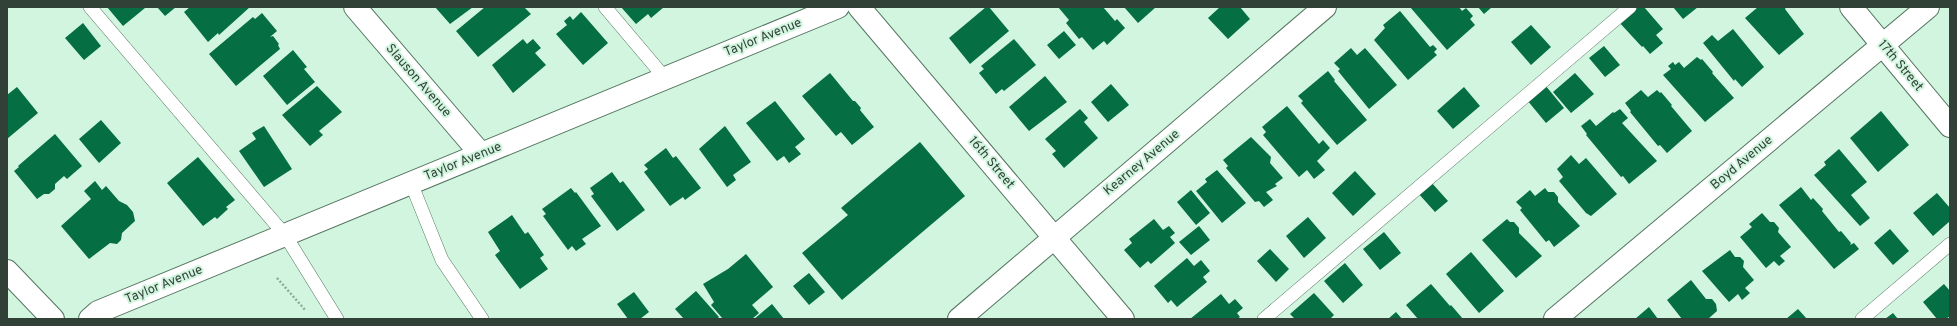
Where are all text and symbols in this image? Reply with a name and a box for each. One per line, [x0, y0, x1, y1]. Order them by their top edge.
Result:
street label: Taylor Avenue [722, 15, 804, 61]
street label: 17th Street [1874, 37, 1926, 95]
street label: Slauson Avenue [382, 41, 454, 121]
street label: Kearney Avenue [1101, 127, 1183, 199]
street label: Boyd Avenue [1708, 132, 1776, 194]
street label: 16th Street [964, 134, 1018, 192]
street label: Taylor Avenue [422, 139, 504, 185]
street label: Taylor Avenue [123, 262, 205, 308]

